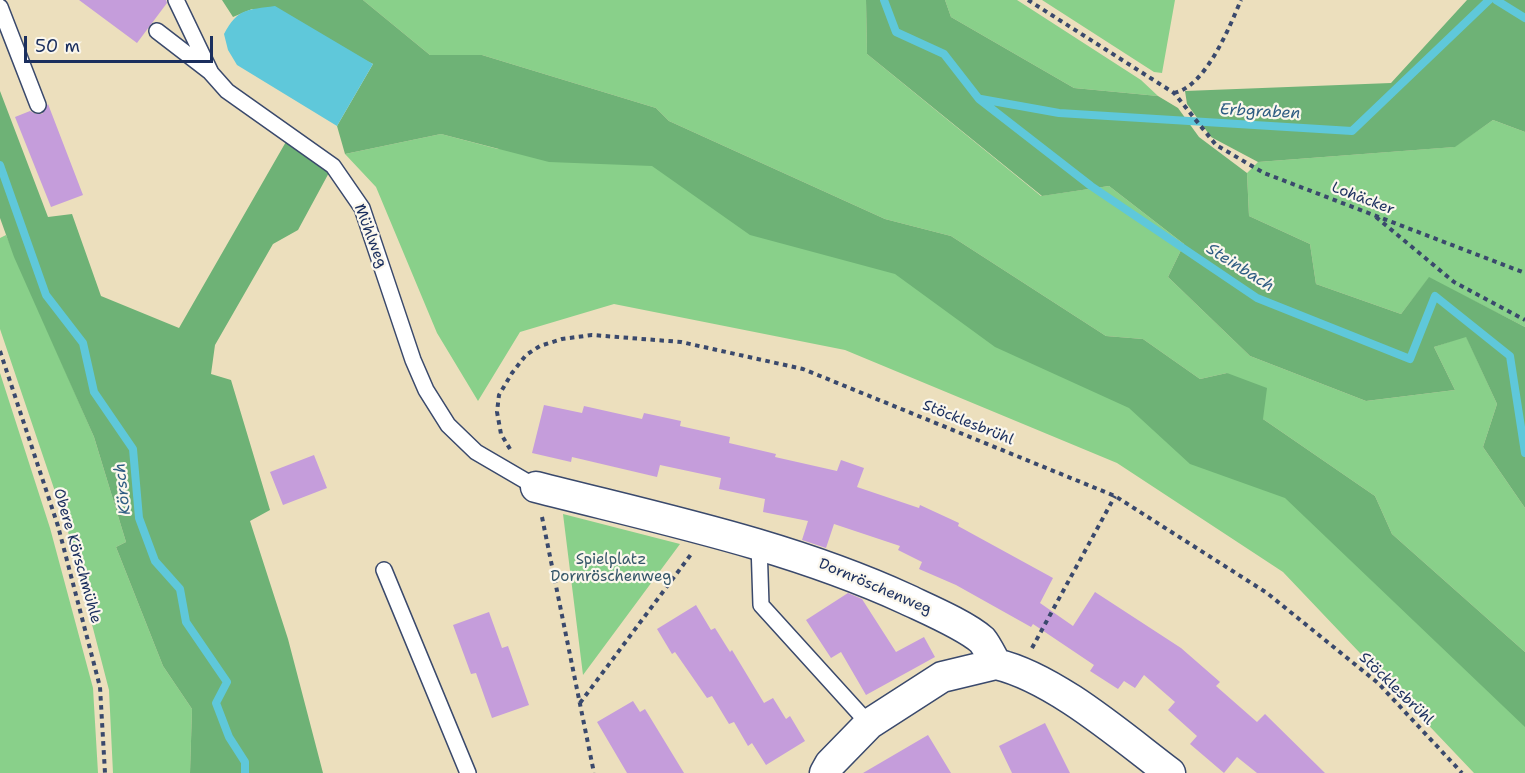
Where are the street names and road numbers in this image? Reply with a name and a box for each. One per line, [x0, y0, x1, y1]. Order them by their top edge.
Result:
street label: Lohäcker [1329, 179, 1397, 219]
street label: Mühlweg [350, 202, 390, 270]
street label: Stöcklesbrühl [920, 397, 1016, 449]
street label: Obere Körschmühle [49, 486, 105, 626]
street label: Dornröschenweg [816, 555, 934, 619]
street label: Stöcklesbrühl [1355, 649, 1437, 729]

